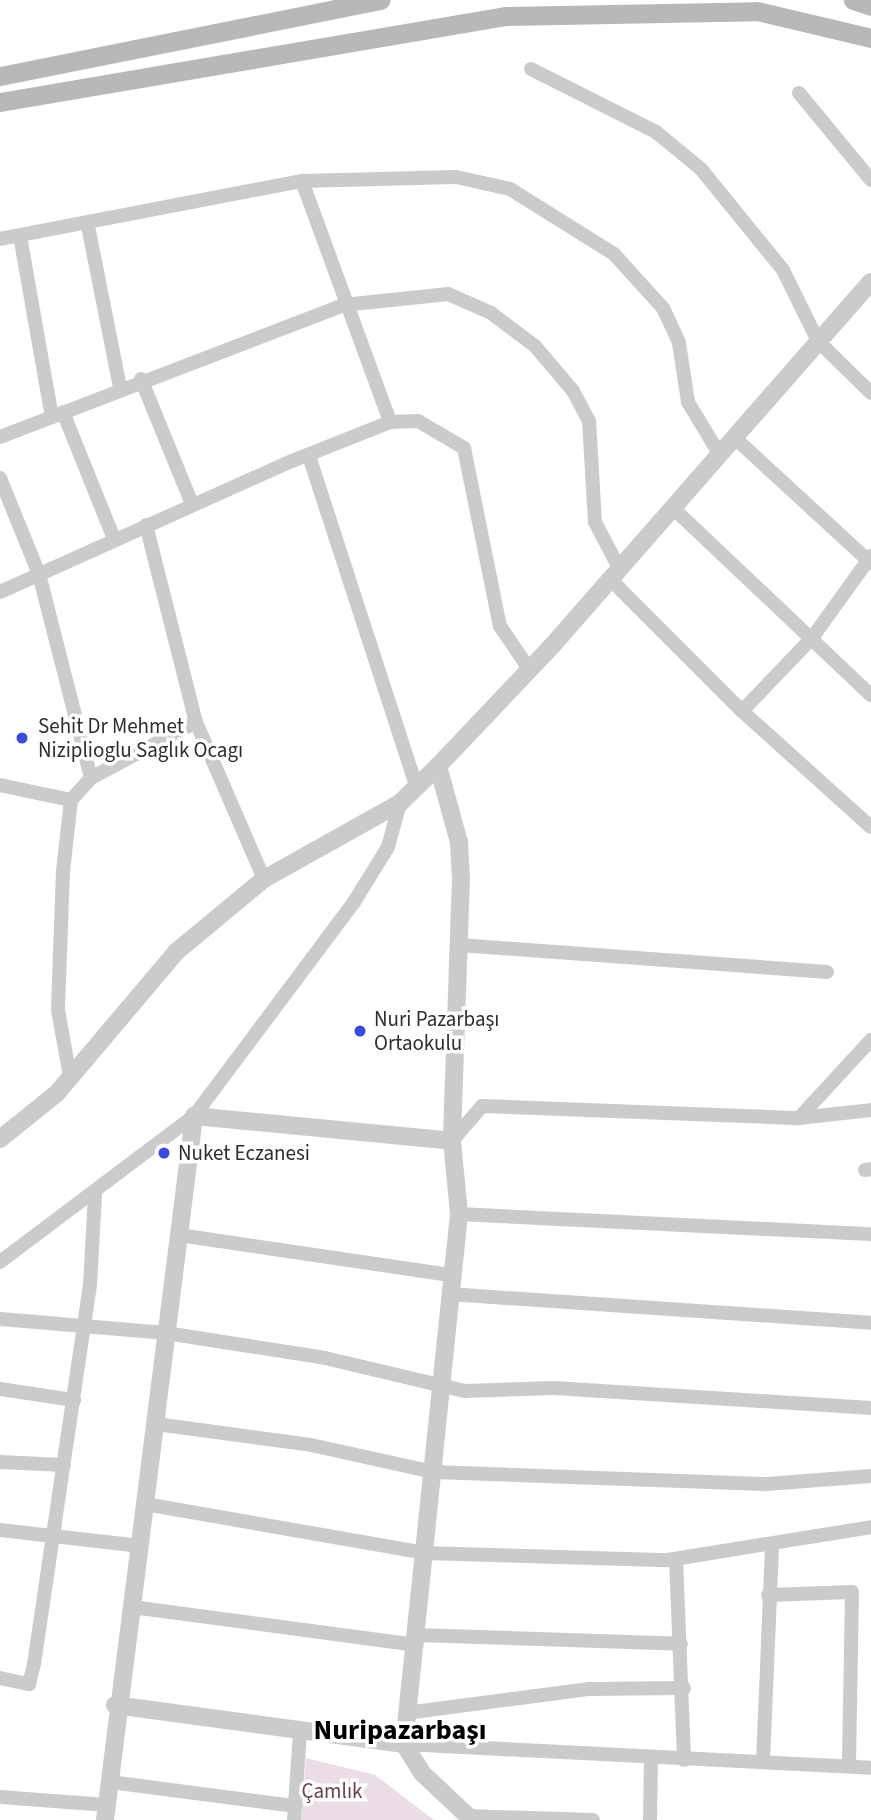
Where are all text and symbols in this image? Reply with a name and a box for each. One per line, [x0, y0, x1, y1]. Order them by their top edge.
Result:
place label: Sehit Dr Mehmet Niziplioglu Saglık Ocagı [38, 713, 243, 763]
marker: Sehit Dr Mehmet Niziplioglu Saglık Ocagı [12, 728, 32, 748]
place label: Nuri Pazarbaşı Ortaokulu [374, 1006, 499, 1056]
marker: Nuri Pazarbaşı Ortaokulu [352, 1023, 368, 1039]
place label: Nuket Eczanesi [178, 1140, 310, 1166]
marker: Nuket Eczanesi [156, 1145, 172, 1161]
district label: Nuripazarbaşı [314, 1713, 486, 1747]
park label: Çamlık [302, 1778, 362, 1804]

